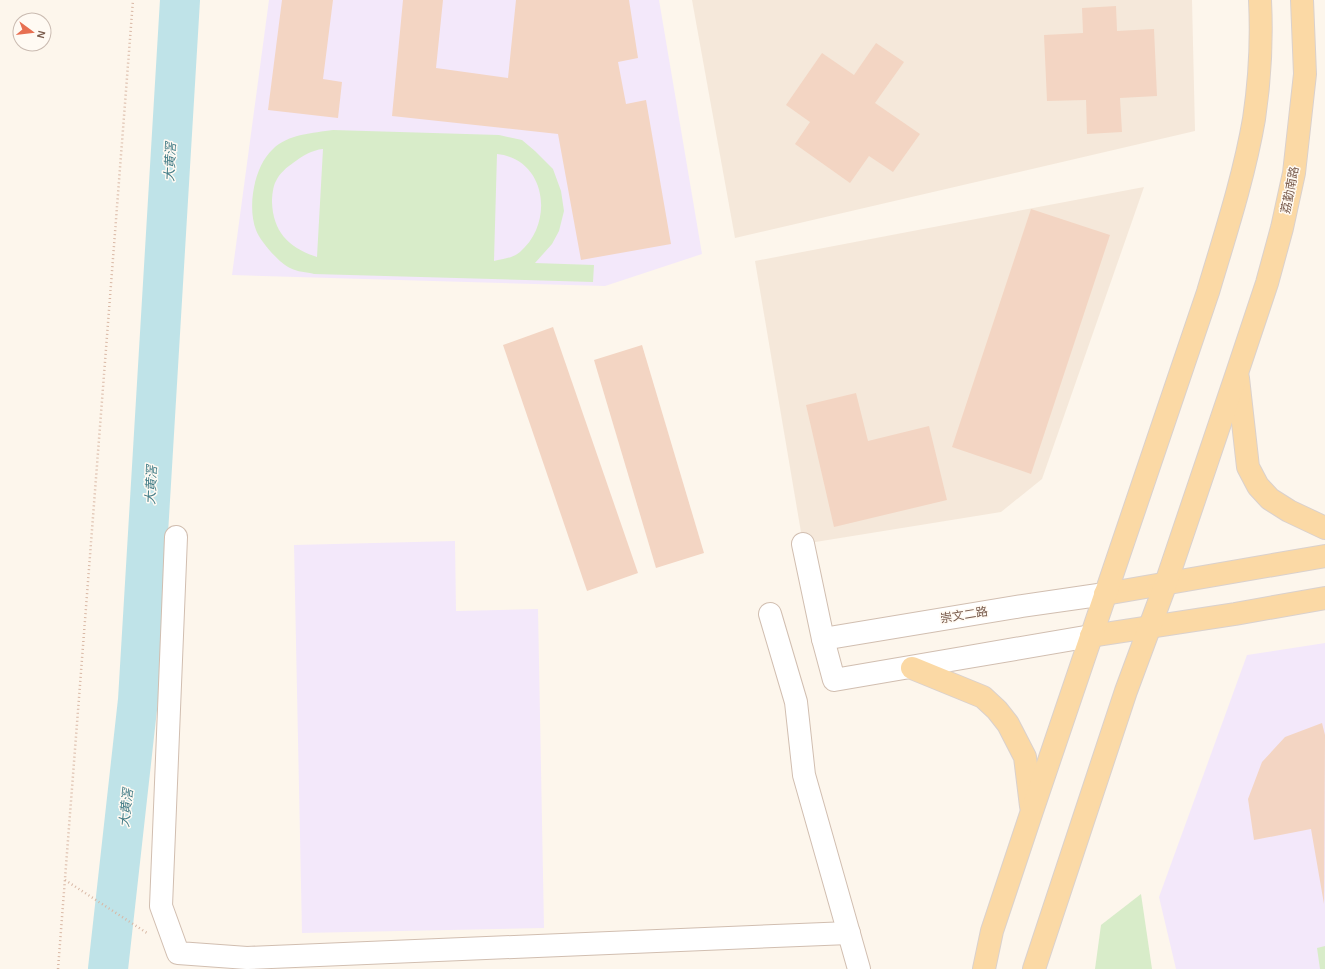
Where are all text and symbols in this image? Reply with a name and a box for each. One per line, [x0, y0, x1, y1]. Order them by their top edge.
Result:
north arrow [12, 12, 52, 52]
text: N [34, 29, 48, 40]
water label: 大黄滘 [161, 140, 179, 182]
street label: 荔勤南路 [1279, 165, 1301, 215]
water label: 大黄滘 [142, 463, 160, 505]
street label: 崇文二路 [939, 604, 989, 626]
water label: 大黄滘 [117, 786, 136, 828]

